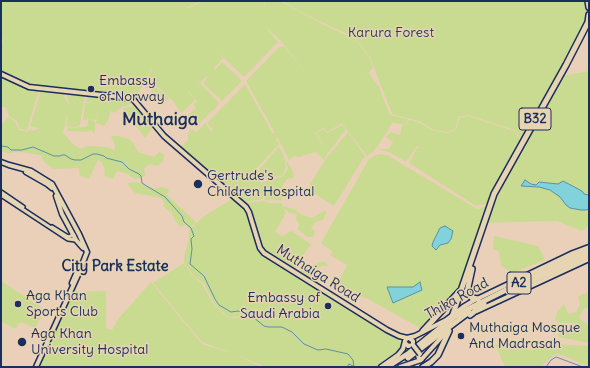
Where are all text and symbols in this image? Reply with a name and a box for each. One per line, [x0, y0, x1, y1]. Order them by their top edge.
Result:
park label: Karura Forest [348, 25, 434, 41]
place label: Embassy of Norway [99, 73, 165, 106]
marker: Embassy of Norway [86, 84, 96, 94]
road number: B32 [519, 108, 551, 130]
district label: Muthaiga [122, 109, 198, 131]
place label: Gertrude's Children Hospital [207, 168, 314, 200]
marker: Gertrude's Children Hospital [192, 178, 204, 190]
street label: Muthaiga Road [273, 242, 363, 306]
district label: City Park Estate [61, 258, 169, 276]
road number: A2 [507, 272, 531, 294]
street label: Thika Road [422, 275, 492, 323]
place label: Aga Khan Sports Club [26, 288, 98, 320]
place label: Embassy of Saudi Arabia [240, 290, 320, 322]
marker: Aga Khan Sports Club [13, 299, 23, 309]
marker: Embassy of Saudi Arabia [323, 301, 333, 311]
place label: Muthaiga Mosque And Madrasah [469, 320, 580, 352]
place label: Aga Khan University Hospital [31, 326, 148, 358]
marker: Muthaiga Mosque And Madrasah [456, 331, 466, 341]
marker: Aga Khan University Hospital [16, 336, 28, 348]

